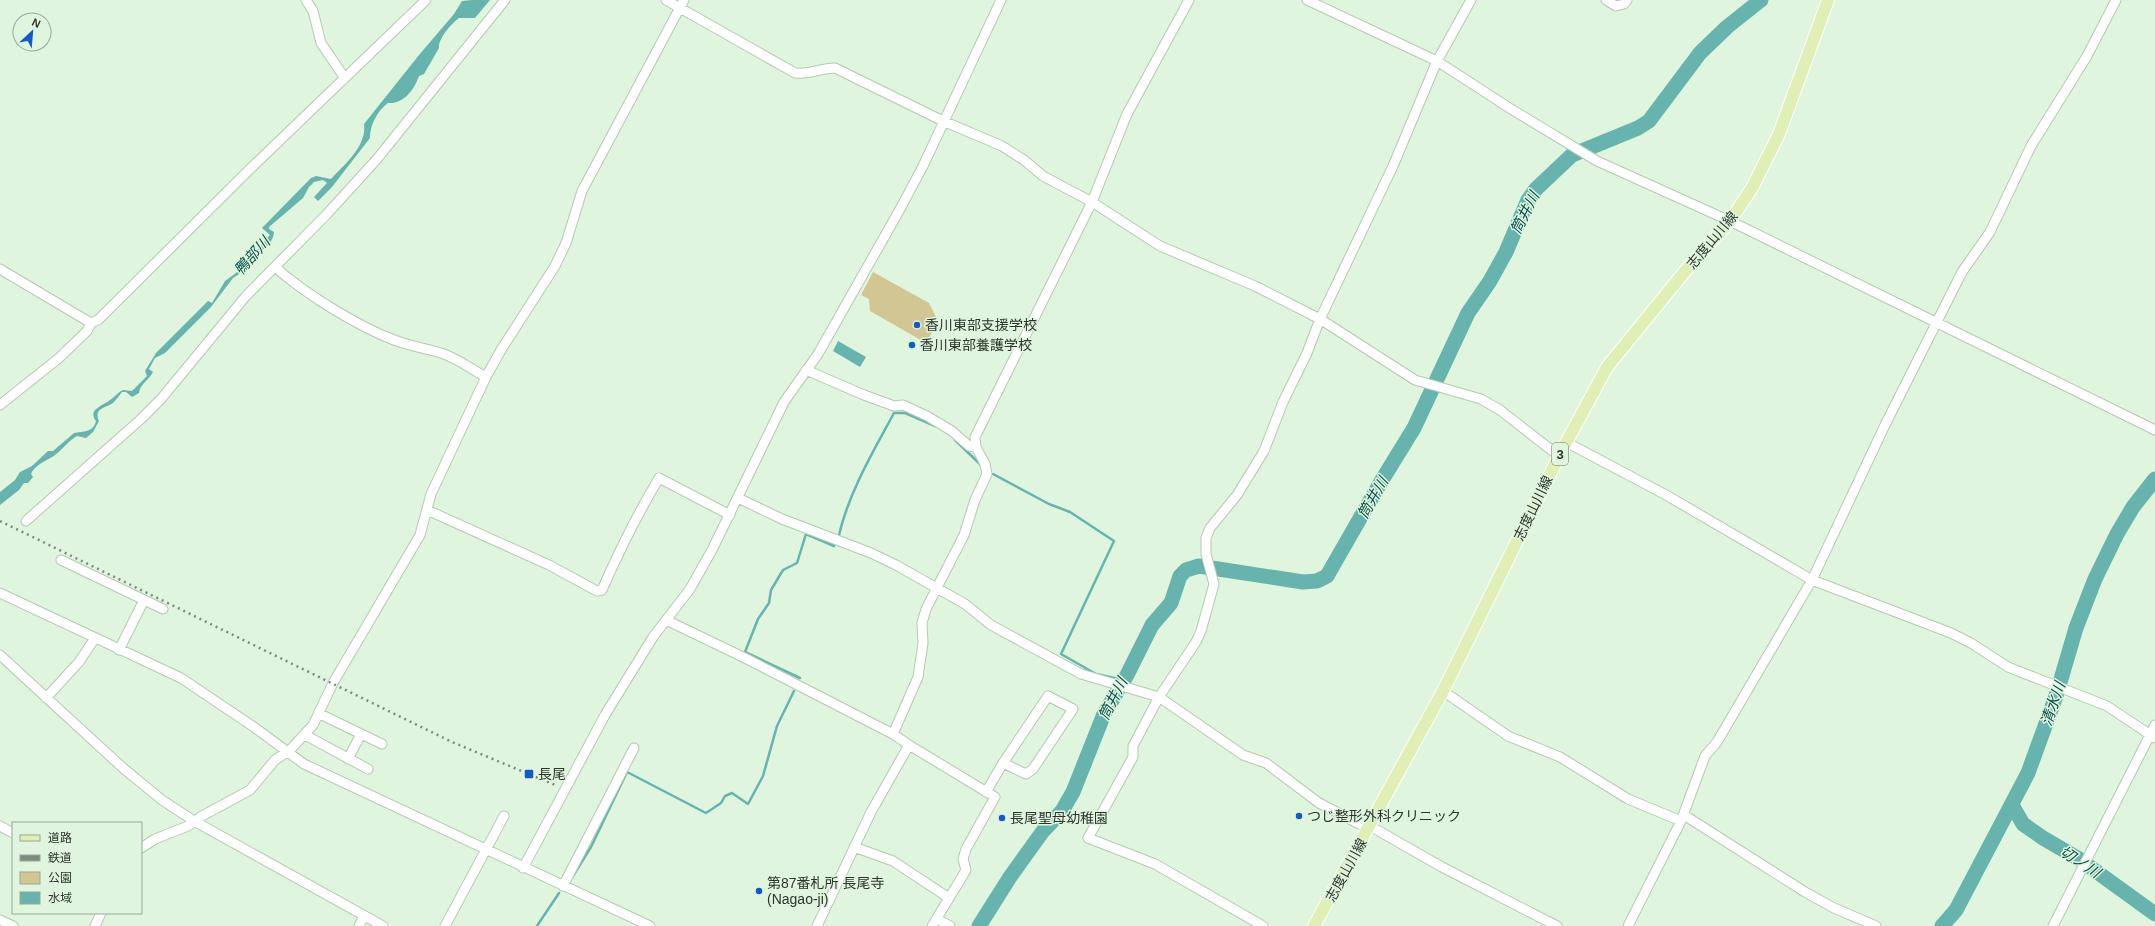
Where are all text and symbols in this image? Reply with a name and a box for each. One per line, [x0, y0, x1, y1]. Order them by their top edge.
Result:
north arrow [12, 12, 52, 52]
text: N [30, 16, 43, 30]
water label: 筒井川 [1507, 187, 1543, 237]
street label: 志度山川線 [1683, 208, 1741, 272]
water label: 鴨部川 [230, 232, 274, 278]
place label: 香川東部支援学校 [925, 317, 1037, 333]
marker: 香川東部支援学校 [912, 320, 922, 330]
place label: 香川東部養護学校 [920, 337, 1032, 353]
marker: 香川東部養護学校 [907, 340, 917, 350]
road number: 3 [1552, 443, 1568, 465]
water label: 筒井川 [1354, 472, 1392, 521]
street label: 志度山川線 [1510, 473, 1556, 543]
water label: 筒井川 [1095, 673, 1131, 723]
water label: 清水川 [2037, 678, 2069, 728]
place label: 長尾 [538, 766, 566, 782]
marker: 長尾 [523, 768, 535, 780]
place label: つじ整形外科クリニック [1307, 808, 1461, 824]
place label: 長尾聖母幼稚園 [1010, 810, 1108, 826]
marker: つじ整形外科クリニック [1294, 811, 1304, 821]
marker: 長尾聖母幼稚園 [997, 813, 1007, 823]
legend [12, 822, 142, 914]
text: 道路 [48, 831, 72, 845]
street label: 志度山川線 [1322, 836, 1370, 904]
water label: 切ノ川 [2057, 842, 2105, 882]
text: 鉄道 [48, 851, 72, 865]
text: 公園 [48, 871, 72, 885]
place label: 第87番札所 長尾寺 (Nagao-ji) [767, 875, 884, 907]
marker: 第87番札所 長尾寺 (Nagao-ji) [754, 886, 764, 896]
text: 水域 [48, 891, 72, 905]

